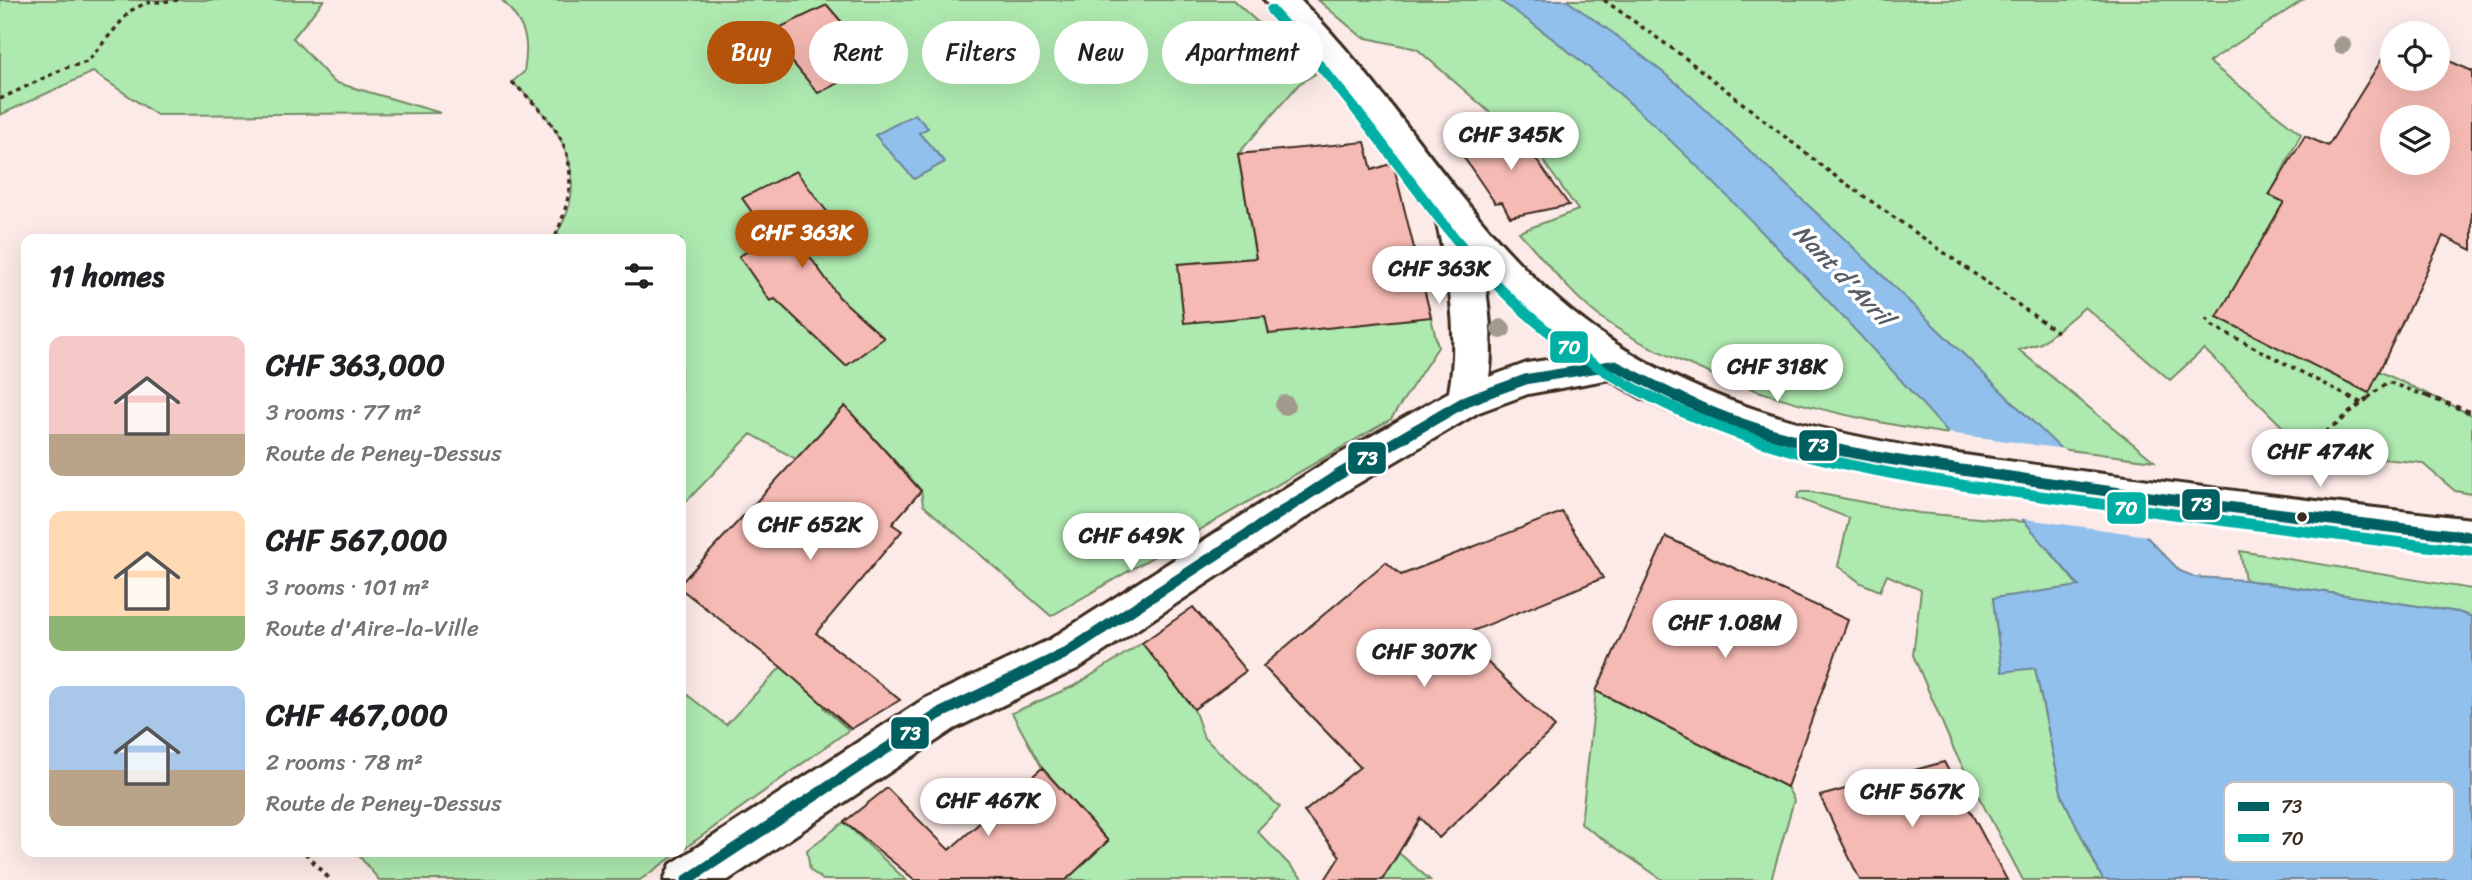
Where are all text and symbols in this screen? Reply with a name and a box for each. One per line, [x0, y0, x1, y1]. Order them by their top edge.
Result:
chip: Buy [707, 21, 795, 84]
chip: Rent [809, 21, 908, 84]
chip: Filters [922, 21, 1040, 84]
chip: New [1054, 21, 1148, 84]
chip: Apartment [1162, 21, 1323, 84]
map controls [2380, 21, 2450, 175]
button: locate [2380, 21, 2450, 91]
button: layers [2380, 105, 2450, 175]
pin: CHF 345K [1439, 113, 1583, 172]
text: CHF 345K [1459, 114, 1563, 155]
pin: CHF 363K [730, 210, 874, 270]
text: CHF 363K [751, 212, 853, 253]
water label: Nant d'Avril [1783, 214, 1907, 340]
pin: CHF 363K [1367, 246, 1511, 306]
text: CHF 363K [1388, 248, 1490, 289]
text: 11 homes [49, 249, 164, 303]
icon: filters [620, 257, 658, 295]
line badge: 70 [1549, 330, 1589, 364]
text: 70 [1558, 331, 1580, 364]
text: CHF 363,000 [266, 338, 445, 392]
pin: CHF 318K [1705, 344, 1849, 404]
text: CHF 318K [1727, 346, 1827, 387]
icon: home [105, 364, 189, 448]
text: 3 rooms · 77 m² [266, 392, 422, 433]
line badge: 73 [1798, 429, 1838, 462]
text: 73 [1807, 429, 1829, 462]
pin: CHF 474K [2248, 430, 2392, 489]
text: CHF 474K [2267, 431, 2373, 472]
text: Route de Peney-Dessus [266, 433, 501, 474]
line badge: 73 [1347, 441, 1387, 475]
text: 73 [1356, 442, 1378, 475]
line badge: 73 [2181, 488, 2221, 521]
text: 73 [2190, 488, 2212, 521]
line badge: 70 [2106, 491, 2147, 525]
text: 70 [2115, 492, 2137, 525]
pin: CHF 652K [738, 503, 882, 562]
text: CHF 652K [758, 504, 862, 545]
unlabelled marker [2295, 510, 2309, 524]
text: CHF 567,000 [266, 513, 448, 567]
pin: CHF 649K [1059, 514, 1203, 573]
text: CHF 649K [1079, 515, 1183, 556]
icon: home [105, 539, 189, 623]
text: 3 rooms · 101 m² [266, 567, 430, 608]
pin: CHF 1.08M [1645, 600, 1805, 660]
text: CHF 1.08M [1668, 602, 1782, 643]
text: Route d'Aire-la-Ville [266, 608, 479, 649]
pin: CHF 307K [1352, 630, 1496, 689]
text: CHF 307K [1372, 631, 1476, 672]
text: CHF 467,000 [266, 688, 448, 742]
icon: home [105, 714, 189, 798]
line badge: 73 [890, 716, 930, 750]
text: 73 [899, 717, 921, 750]
text: 2 rooms · 78 m² [266, 742, 423, 783]
pin: CHF 567K [1840, 770, 1984, 829]
text: CHF 567K [1860, 771, 1964, 812]
pin: CHF 467K [916, 778, 1060, 838]
text: CHF 467K [936, 780, 1040, 821]
legend [2224, 782, 2454, 862]
text: Route de Peney-Dessus [266, 783, 501, 824]
text: 73 [2281, 790, 2303, 823]
text: 70 [2281, 822, 2304, 855]

